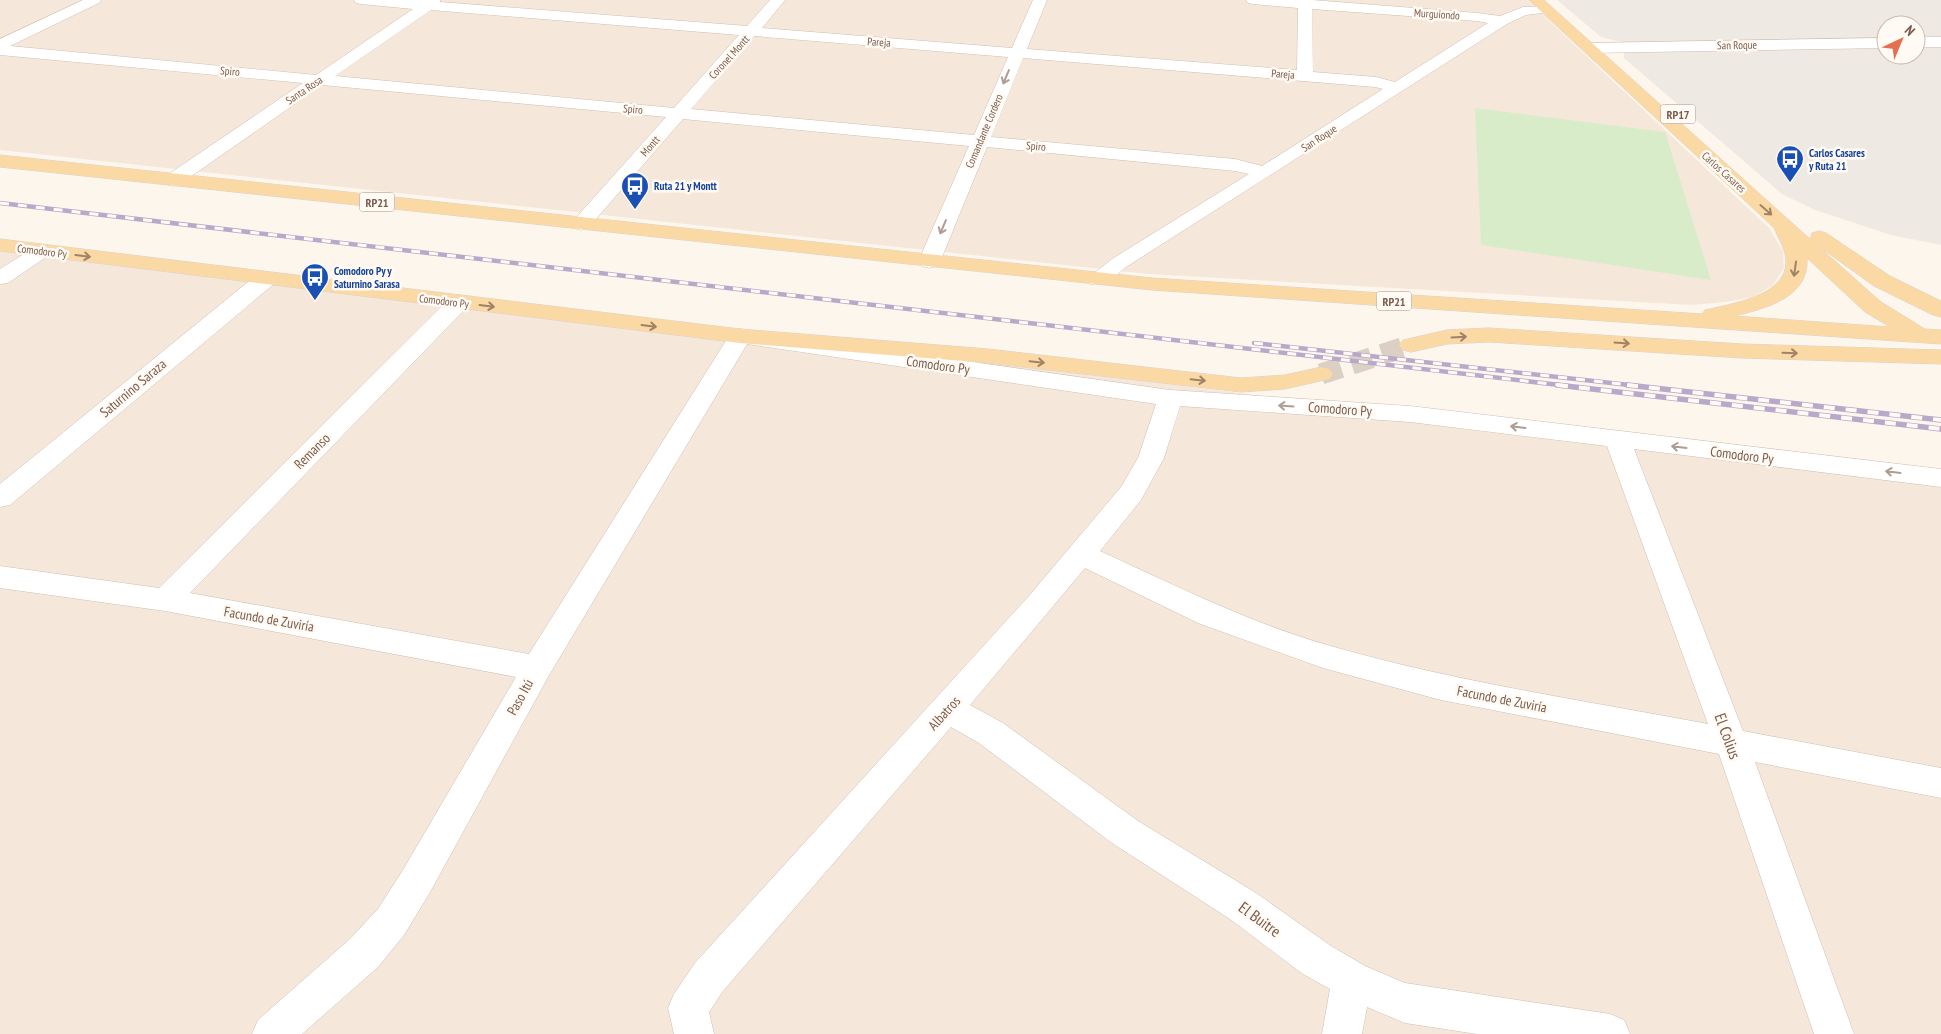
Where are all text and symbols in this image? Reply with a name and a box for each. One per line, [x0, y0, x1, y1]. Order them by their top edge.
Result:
street label: Murguiondo [1414, 5, 1461, 23]
north arrow [1876, 15, 1926, 65]
text: N [1901, 22, 1919, 40]
street label: Coronel Montt [706, 32, 752, 82]
street label: Pareja [867, 34, 891, 50]
street label: San Roque [1717, 38, 1758, 52]
street label: Spiro [220, 63, 241, 79]
street label: Pareja [1271, 66, 1295, 82]
one-way arrow [1001, 69, 1011, 84]
street label: Santa Rosa [283, 73, 325, 107]
street label: Comandante Cordero [962, 92, 1006, 170]
street label: Spiro [623, 101, 644, 117]
road number: RP17 [1660, 105, 1696, 124]
street label: San Roque [1298, 121, 1340, 155]
street label: Montt [637, 133, 663, 159]
street label: Spiro [1026, 138, 1047, 154]
bus stop icon: Carlos Casares y Ruta 21 [1775, 144, 1805, 183]
place label: Carlos Casares y Ruta 21 [1808, 146, 1865, 173]
street label: Carlos Casares [1699, 149, 1749, 196]
bus stop icon: Ruta 21 y Montt [620, 171, 650, 210]
place label: Ruta 21 y Montt [654, 179, 718, 193]
road number: RP21 [360, 192, 394, 212]
one-way arrow [1759, 204, 1772, 215]
one-way arrow [938, 219, 947, 234]
street label: Comodoro Py [16, 241, 69, 261]
one-way arrow [75, 251, 91, 261]
one-way arrow [1790, 261, 1800, 277]
bus stop icon: Comodoro Py y Saturnino Sarasa [300, 262, 330, 301]
place label: Comodoro Py y Saturnino Sarasa [334, 264, 400, 291]
street label: Comodoro Py [418, 291, 471, 311]
road number: RP21 [1376, 292, 1412, 310]
one-way arrow [479, 301, 495, 311]
one-way arrow [641, 321, 657, 331]
one-way arrow [1451, 332, 1467, 341]
one-way arrow [1613, 338, 1629, 347]
one-way arrow [1782, 348, 1798, 357]
street label: Comodoro Py [905, 352, 972, 378]
street label: Saturnino Saraza [96, 355, 170, 421]
one-way arrow [1029, 357, 1045, 367]
one-way arrow [1190, 375, 1206, 385]
street label: Comodoro Py [1308, 398, 1373, 420]
one-way arrow [1279, 401, 1295, 410]
one-way arrow [1510, 422, 1526, 432]
street label: Remanso [290, 429, 334, 473]
one-way arrow [1671, 442, 1687, 452]
street label: Comodoro Py [1709, 442, 1775, 468]
one-way arrow [1885, 467, 1901, 477]
street label: Facundo de Zuviría [223, 602, 315, 636]
street label: Paso Itú [503, 676, 537, 718]
street label: Facundo de Zuviría [1456, 681, 1548, 717]
street label: Albatros [924, 692, 964, 734]
street label: El Colius [1711, 710, 1745, 762]
street label: El Buitre [1235, 897, 1285, 941]

